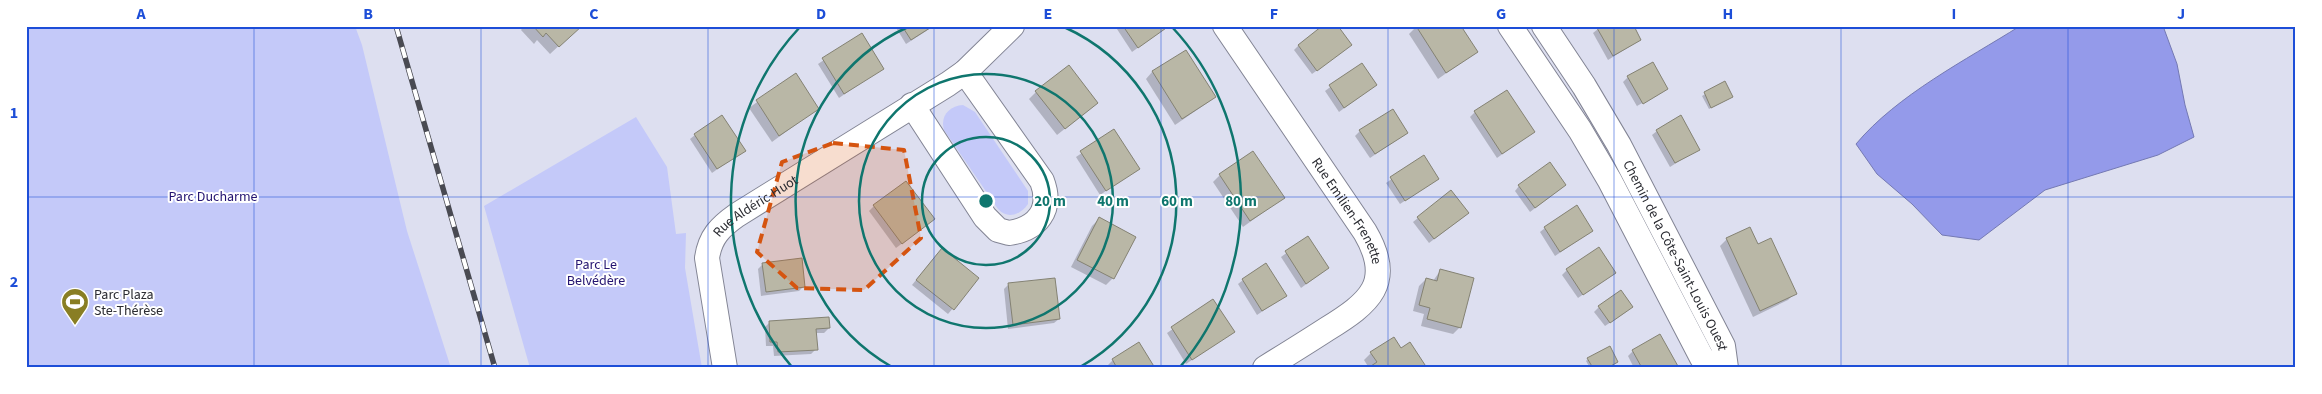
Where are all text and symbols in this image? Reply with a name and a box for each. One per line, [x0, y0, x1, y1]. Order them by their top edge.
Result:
text: A [135, 3, 146, 25]
text: B [363, 3, 373, 25]
text: C [589, 3, 599, 25]
text: D [816, 3, 826, 25]
text: E [1044, 3, 1052, 25]
text: F [1270, 3, 1278, 25]
text: G [1496, 3, 1506, 25]
text: H [1723, 3, 1733, 25]
text: I [1952, 3, 1956, 25]
text: J [2177, 3, 2185, 25]
text: 1 [10, 102, 18, 124]
street label: Rue Emilien-Frenette [1306, 154, 1386, 266]
street label: Chemin de la Côte-Saint-Louis Ouest [1617, 157, 1733, 352]
street label: Rue Aldéric-Huot [709, 170, 802, 242]
park label: Parc Ducharme [169, 187, 258, 207]
text: 20 m [1034, 191, 1066, 212]
text: 40 m [1097, 191, 1129, 212]
text: 60 m [1161, 191, 1193, 212]
text: 80 m [1225, 191, 1257, 212]
centre of rings [977, 192, 995, 210]
park label: Parc Le Belvédère [567, 255, 625, 291]
text: 2 [10, 271, 18, 293]
place label: Parc Plaza Ste-Thérèse [94, 285, 163, 321]
sports icon: Parc Plaza Ste-Thérèse [60, 287, 90, 326]

